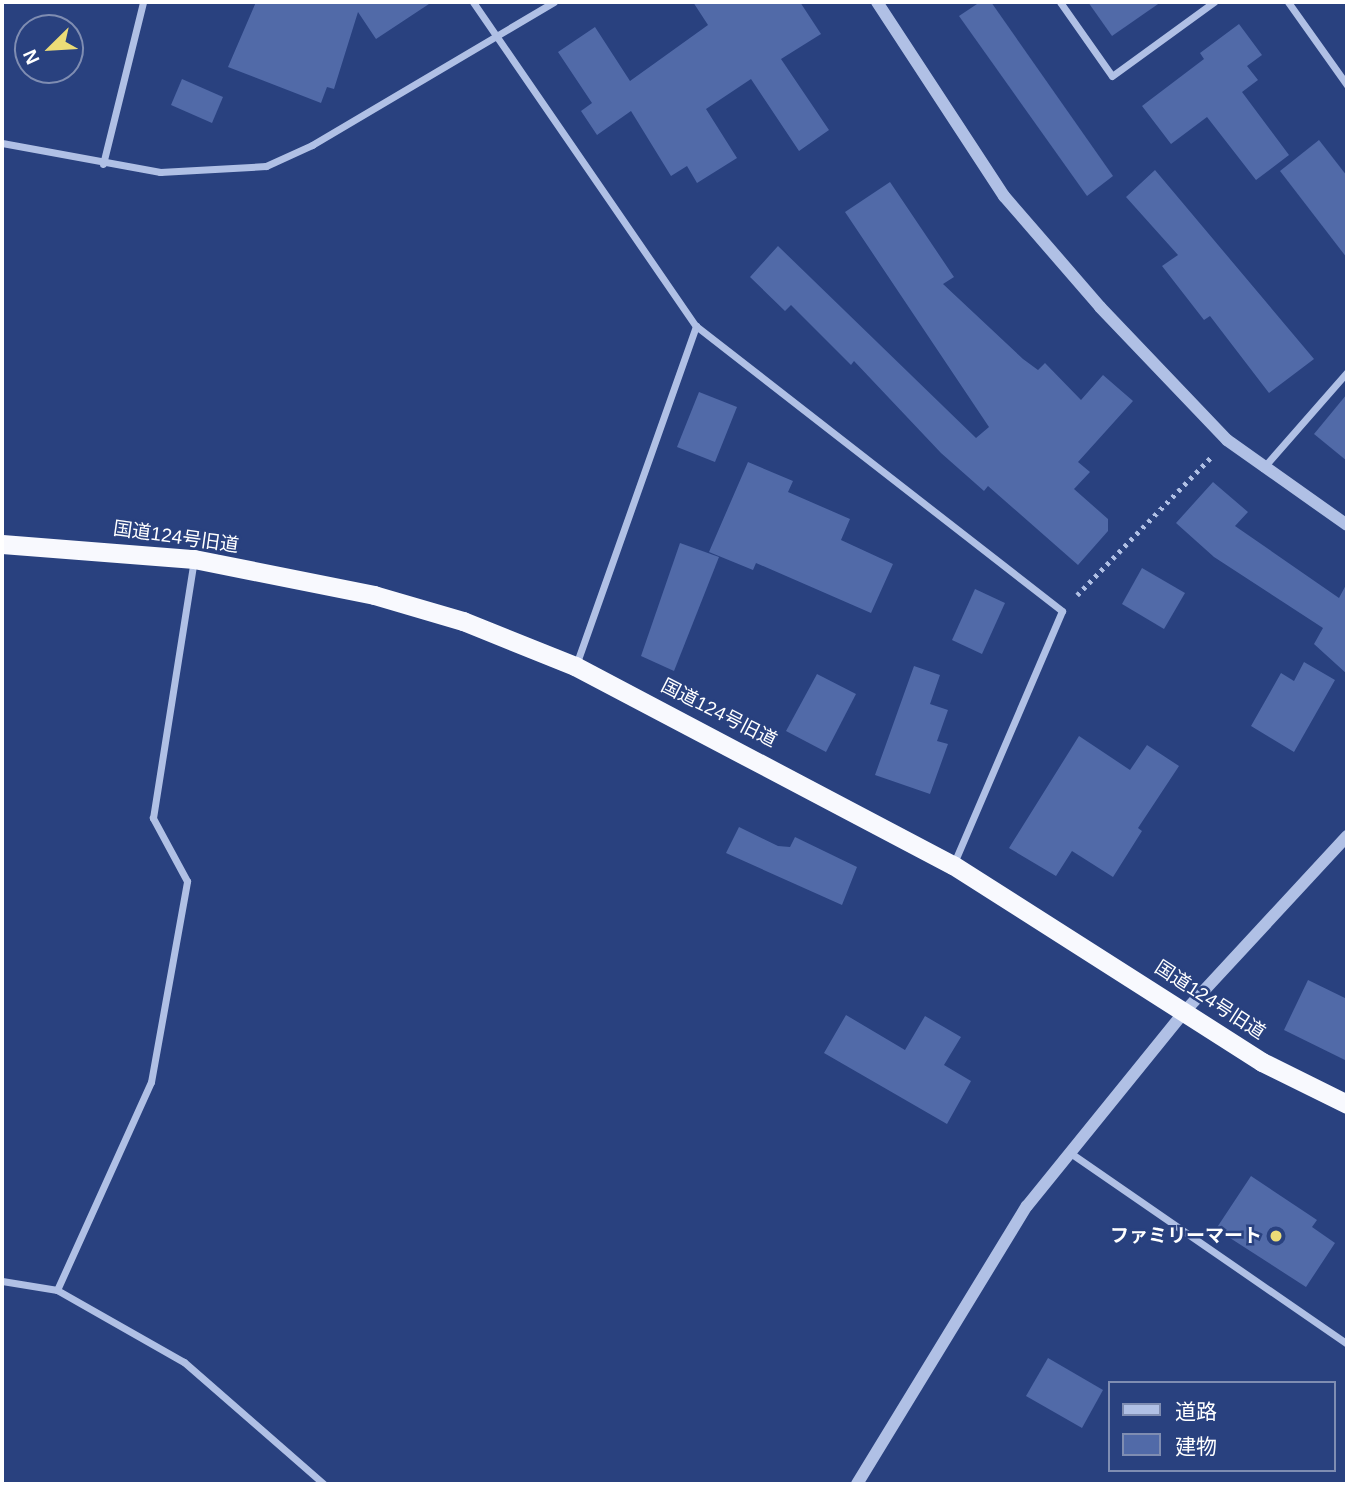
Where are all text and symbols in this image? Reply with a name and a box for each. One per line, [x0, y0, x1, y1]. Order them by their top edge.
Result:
north arrow [14, 14, 84, 84]
text: N [19, 46, 44, 67]
street label: 国道124号旧道 [112, 517, 240, 557]
street label: 国道124号旧道 [657, 674, 781, 752]
street label: 国道124号旧道 [1151, 956, 1269, 1044]
place label: ファミリーマート [1110, 1225, 1262, 1247]
marker: ファミリーマート [1268, 1228, 1284, 1244]
legend [1108, 1381, 1335, 1472]
text: 道路 [1175, 1400, 1217, 1423]
text: 建物 [1175, 1435, 1217, 1458]

